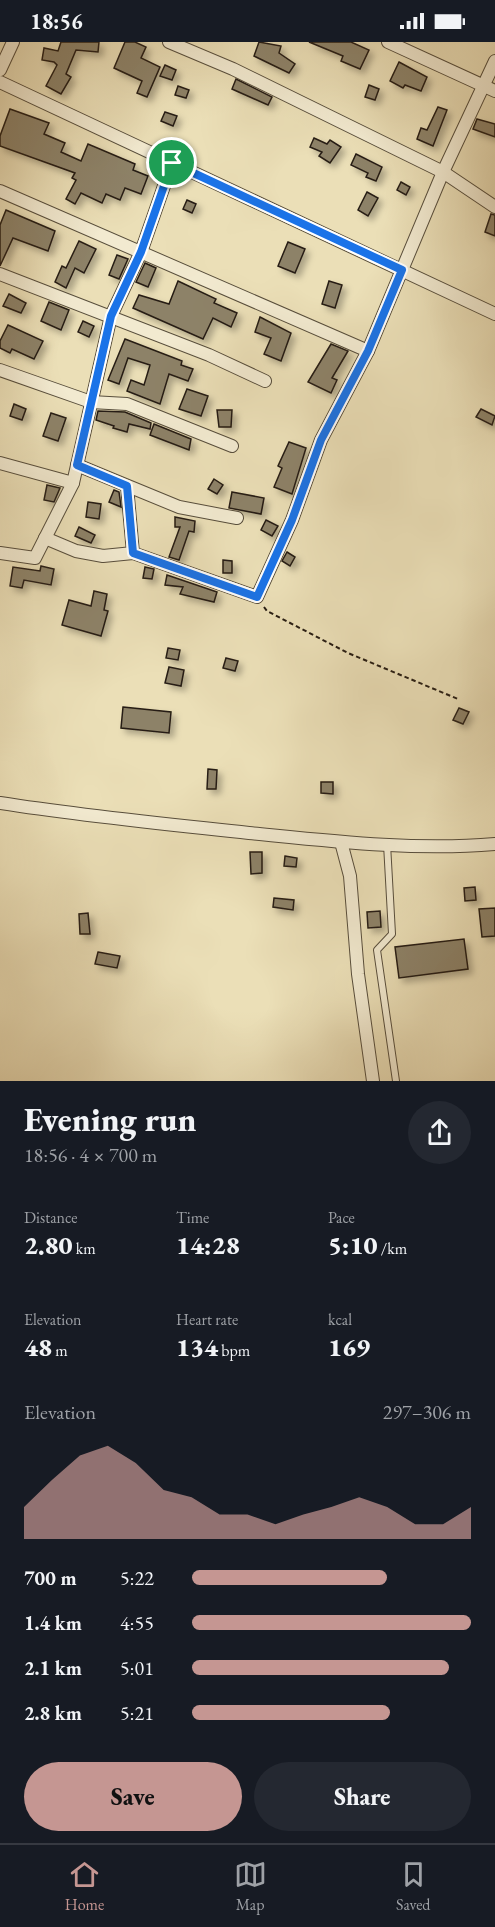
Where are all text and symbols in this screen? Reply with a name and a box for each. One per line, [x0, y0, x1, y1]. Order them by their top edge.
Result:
text: 18:56 [30, 7, 83, 36]
pin [146, 137, 197, 188]
icon: arrive [155, 146, 188, 179]
text: Evening run [24, 1098, 196, 1141]
button: share [408, 1101, 471, 1164]
text: 18:56 · 4 × 700 m [24, 1142, 157, 1168]
text: Distance [24, 1207, 77, 1228]
text: Time [176, 1207, 209, 1228]
text: Pace [328, 1207, 355, 1228]
text: 2.80 [24, 1228, 73, 1262]
text: 14:28 [176, 1228, 240, 1262]
text: 5:10 [328, 1228, 378, 1262]
text: km [73, 1238, 96, 1259]
text: /km [378, 1238, 407, 1259]
text: Elevation [24, 1309, 82, 1330]
text: Heart rate [176, 1309, 238, 1330]
text: kcal [328, 1309, 352, 1330]
text: 48 [24, 1330, 52, 1364]
text: 134 [176, 1330, 218, 1364]
text: 169 [328, 1330, 370, 1364]
text: m [52, 1340, 68, 1361]
text: bpm [218, 1340, 250, 1361]
text: Elevation [24, 1399, 96, 1425]
text: 297–306 m [383, 1399, 471, 1425]
text: 700 m [24, 1565, 77, 1591]
text: 5:22 [120, 1565, 154, 1591]
text: 1.4 km [24, 1610, 82, 1636]
text: 4:55 [120, 1610, 154, 1636]
text: 2.1 km [24, 1655, 82, 1681]
text: 5:01 [120, 1655, 154, 1681]
text: 2.8 km [24, 1700, 82, 1726]
text: 5:21 [120, 1700, 154, 1726]
button: Save [24, 1762, 242, 1831]
button: Share [254, 1762, 471, 1831]
tab: Home [65, 1858, 104, 1915]
tab: Map [234, 1858, 267, 1915]
tab: Saved [396, 1858, 430, 1915]

